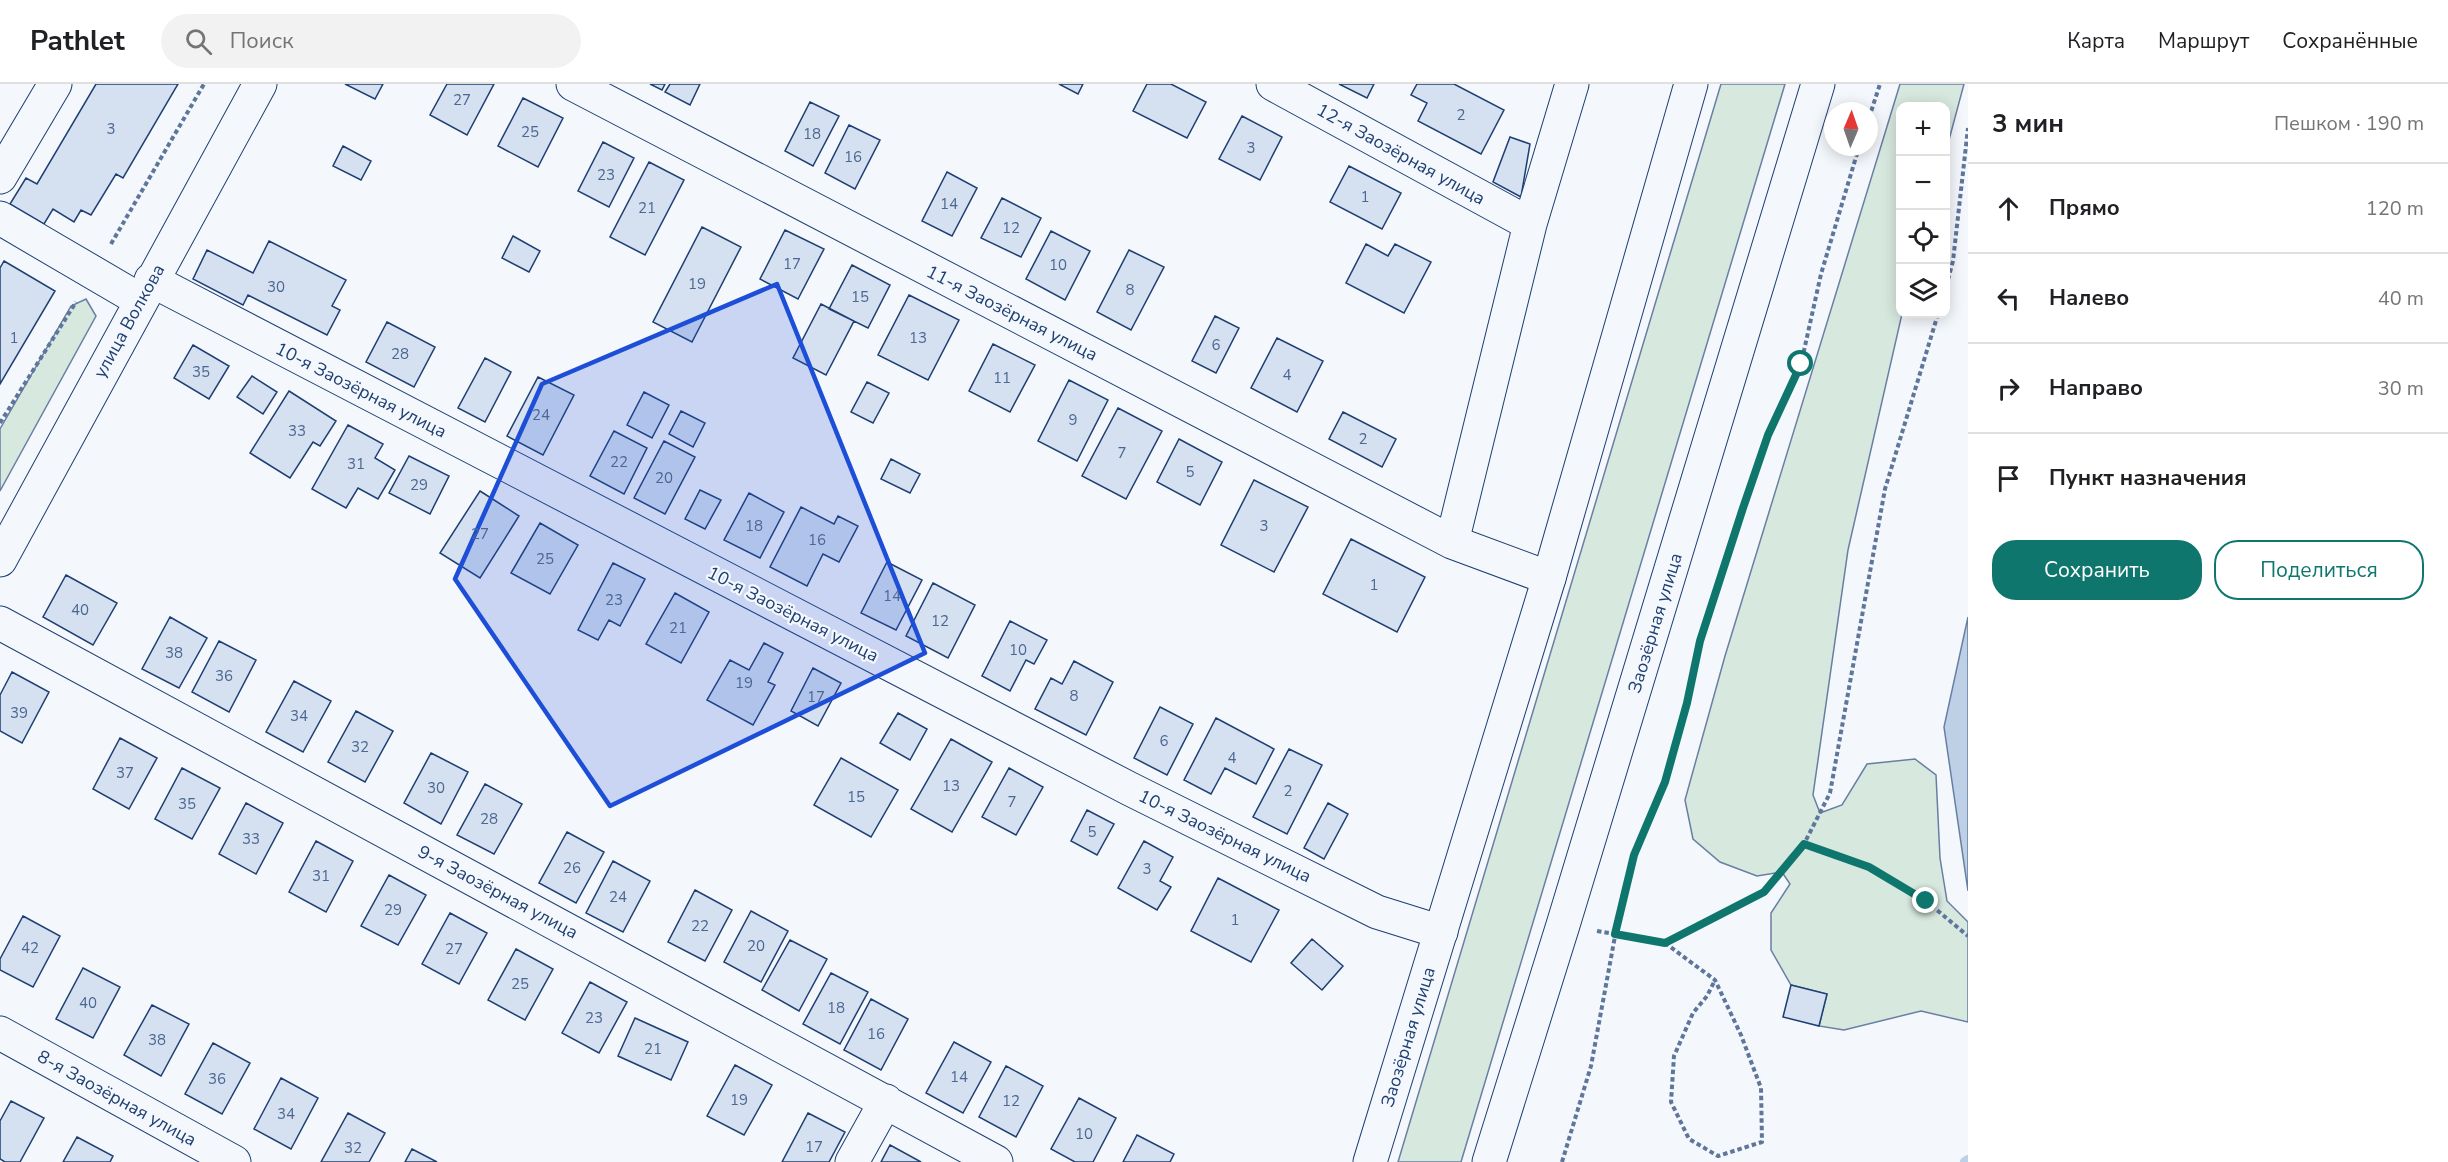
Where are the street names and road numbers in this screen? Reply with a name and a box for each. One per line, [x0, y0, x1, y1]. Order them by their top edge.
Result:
street label: 12-я Заозёрная улица [1313, 99, 1489, 209]
street label: 11-я Заозёрная улица [922, 259, 1102, 367]
street label: улица Волкова [88, 260, 170, 382]
street label: 10-я Заозёрная улица [271, 336, 451, 444]
street label: Заозёрная улица [1622, 550, 1688, 696]
street label: 10-я Заозёрная улица [703, 560, 883, 668]
street label: 10-я Заозёрная улица [1135, 784, 1315, 888]
street label: 9-я Заозёрная улица [414, 840, 582, 944]
street label: Заозёрная улица [1375, 964, 1441, 1110]
street label: 8-я Заозёрная улица [33, 1044, 201, 1152]

